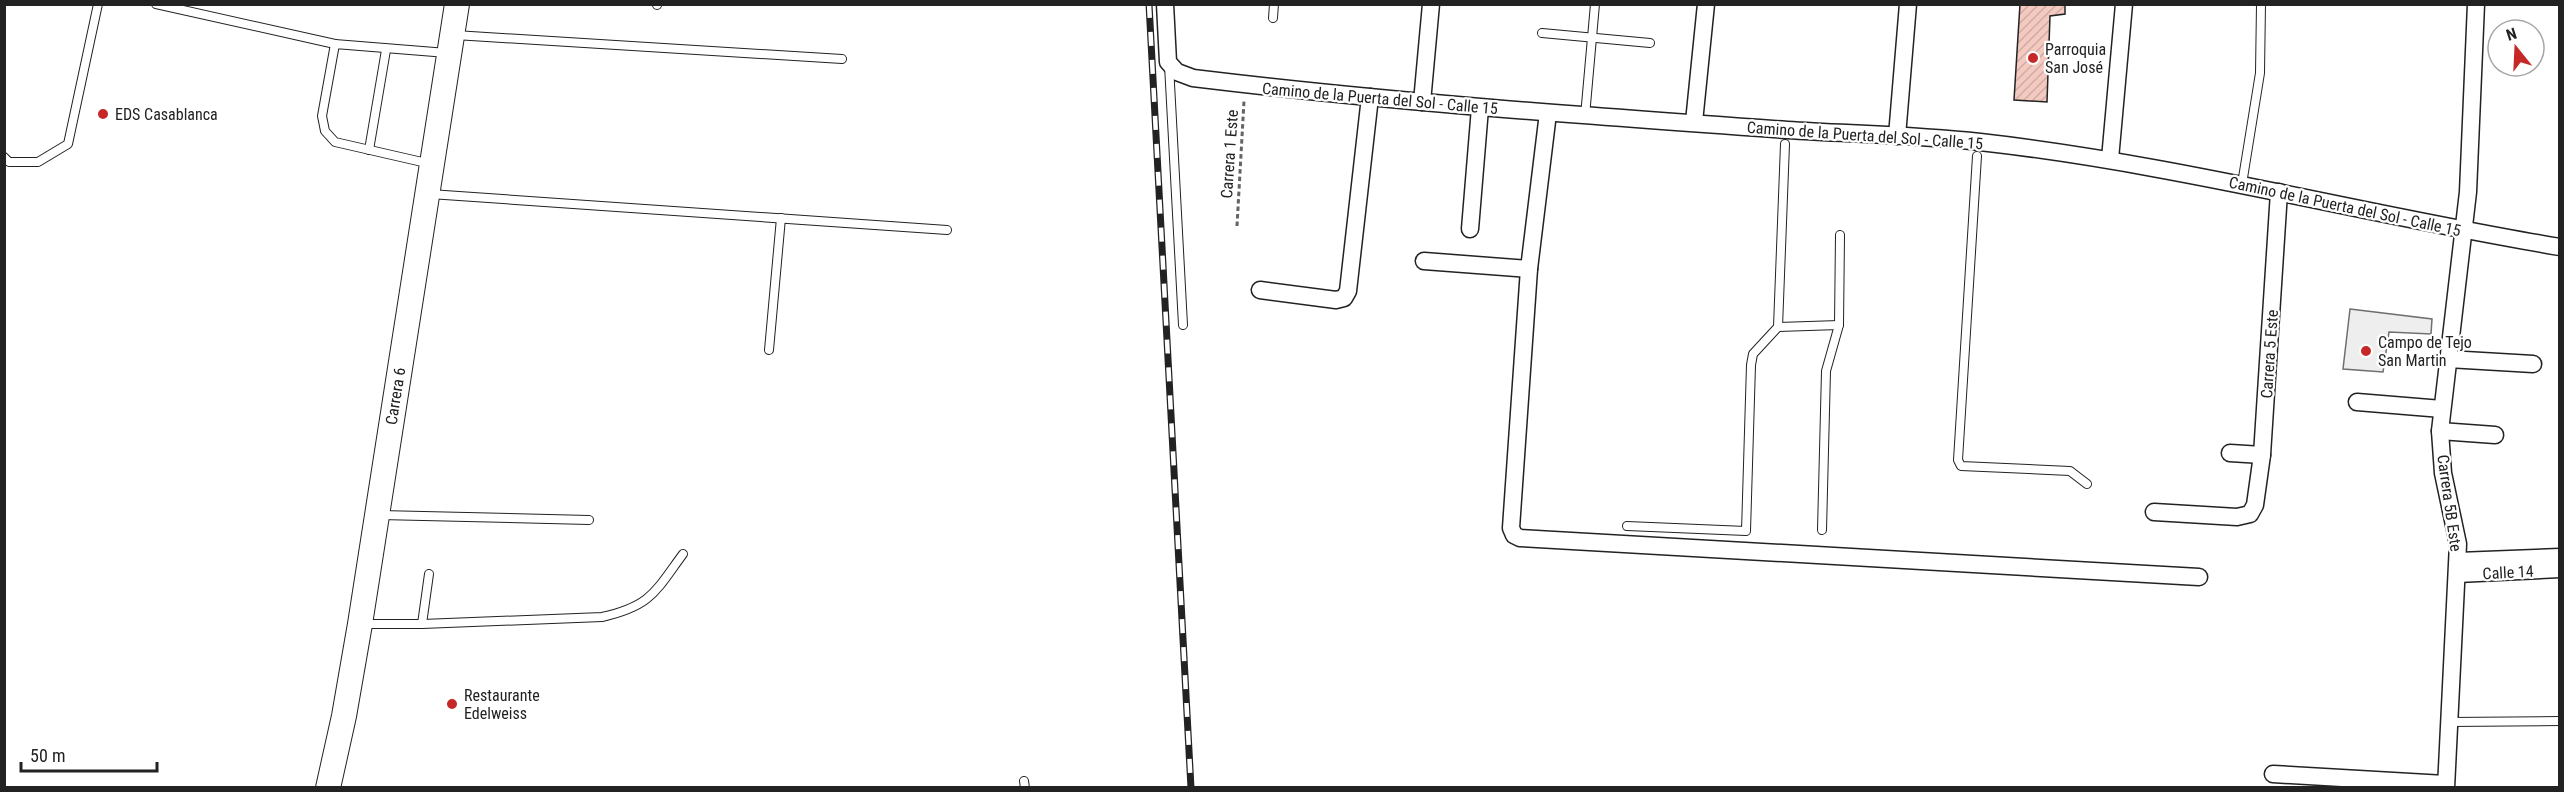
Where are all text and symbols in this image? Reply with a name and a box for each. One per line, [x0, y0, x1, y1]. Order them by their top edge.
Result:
north arrow [2486, 18, 2546, 78]
text: N [2504, 24, 2519, 45]
place label: Parroquia San José [2045, 40, 2106, 77]
marker: Parroquia San José [2026, 51, 2040, 65]
street label: Camino de la Puerta del Sol - Calle 15 [1261, 79, 1499, 118]
place label: EDS Casablanca [115, 105, 218, 124]
marker: EDS Casablanca [96, 107, 110, 121]
street label: Carrera 1 Este [1217, 109, 1242, 199]
street label: Camino de la Puerta del Sol - Calle 15 [1746, 118, 1984, 153]
street label: Camino de la Puerta del Sol - Calle 15 [2227, 173, 2463, 240]
street label: Carrera 5 Este [2257, 309, 2282, 399]
place label: Campo de Tejo San Martin [2378, 333, 2472, 370]
marker: Campo de Tejo San Martin [2359, 344, 2373, 358]
street label: Carrera 6 [382, 366, 409, 426]
street label: Carrera 5B Este [2433, 453, 2466, 553]
street label: Calle 14 [2482, 562, 2534, 583]
place label: Restaurante Edelweiss [464, 686, 540, 723]
marker: Restaurante Edelweiss [445, 697, 459, 711]
scale bar [21, 735, 158, 773]
text: 50 m [30, 745, 65, 766]

